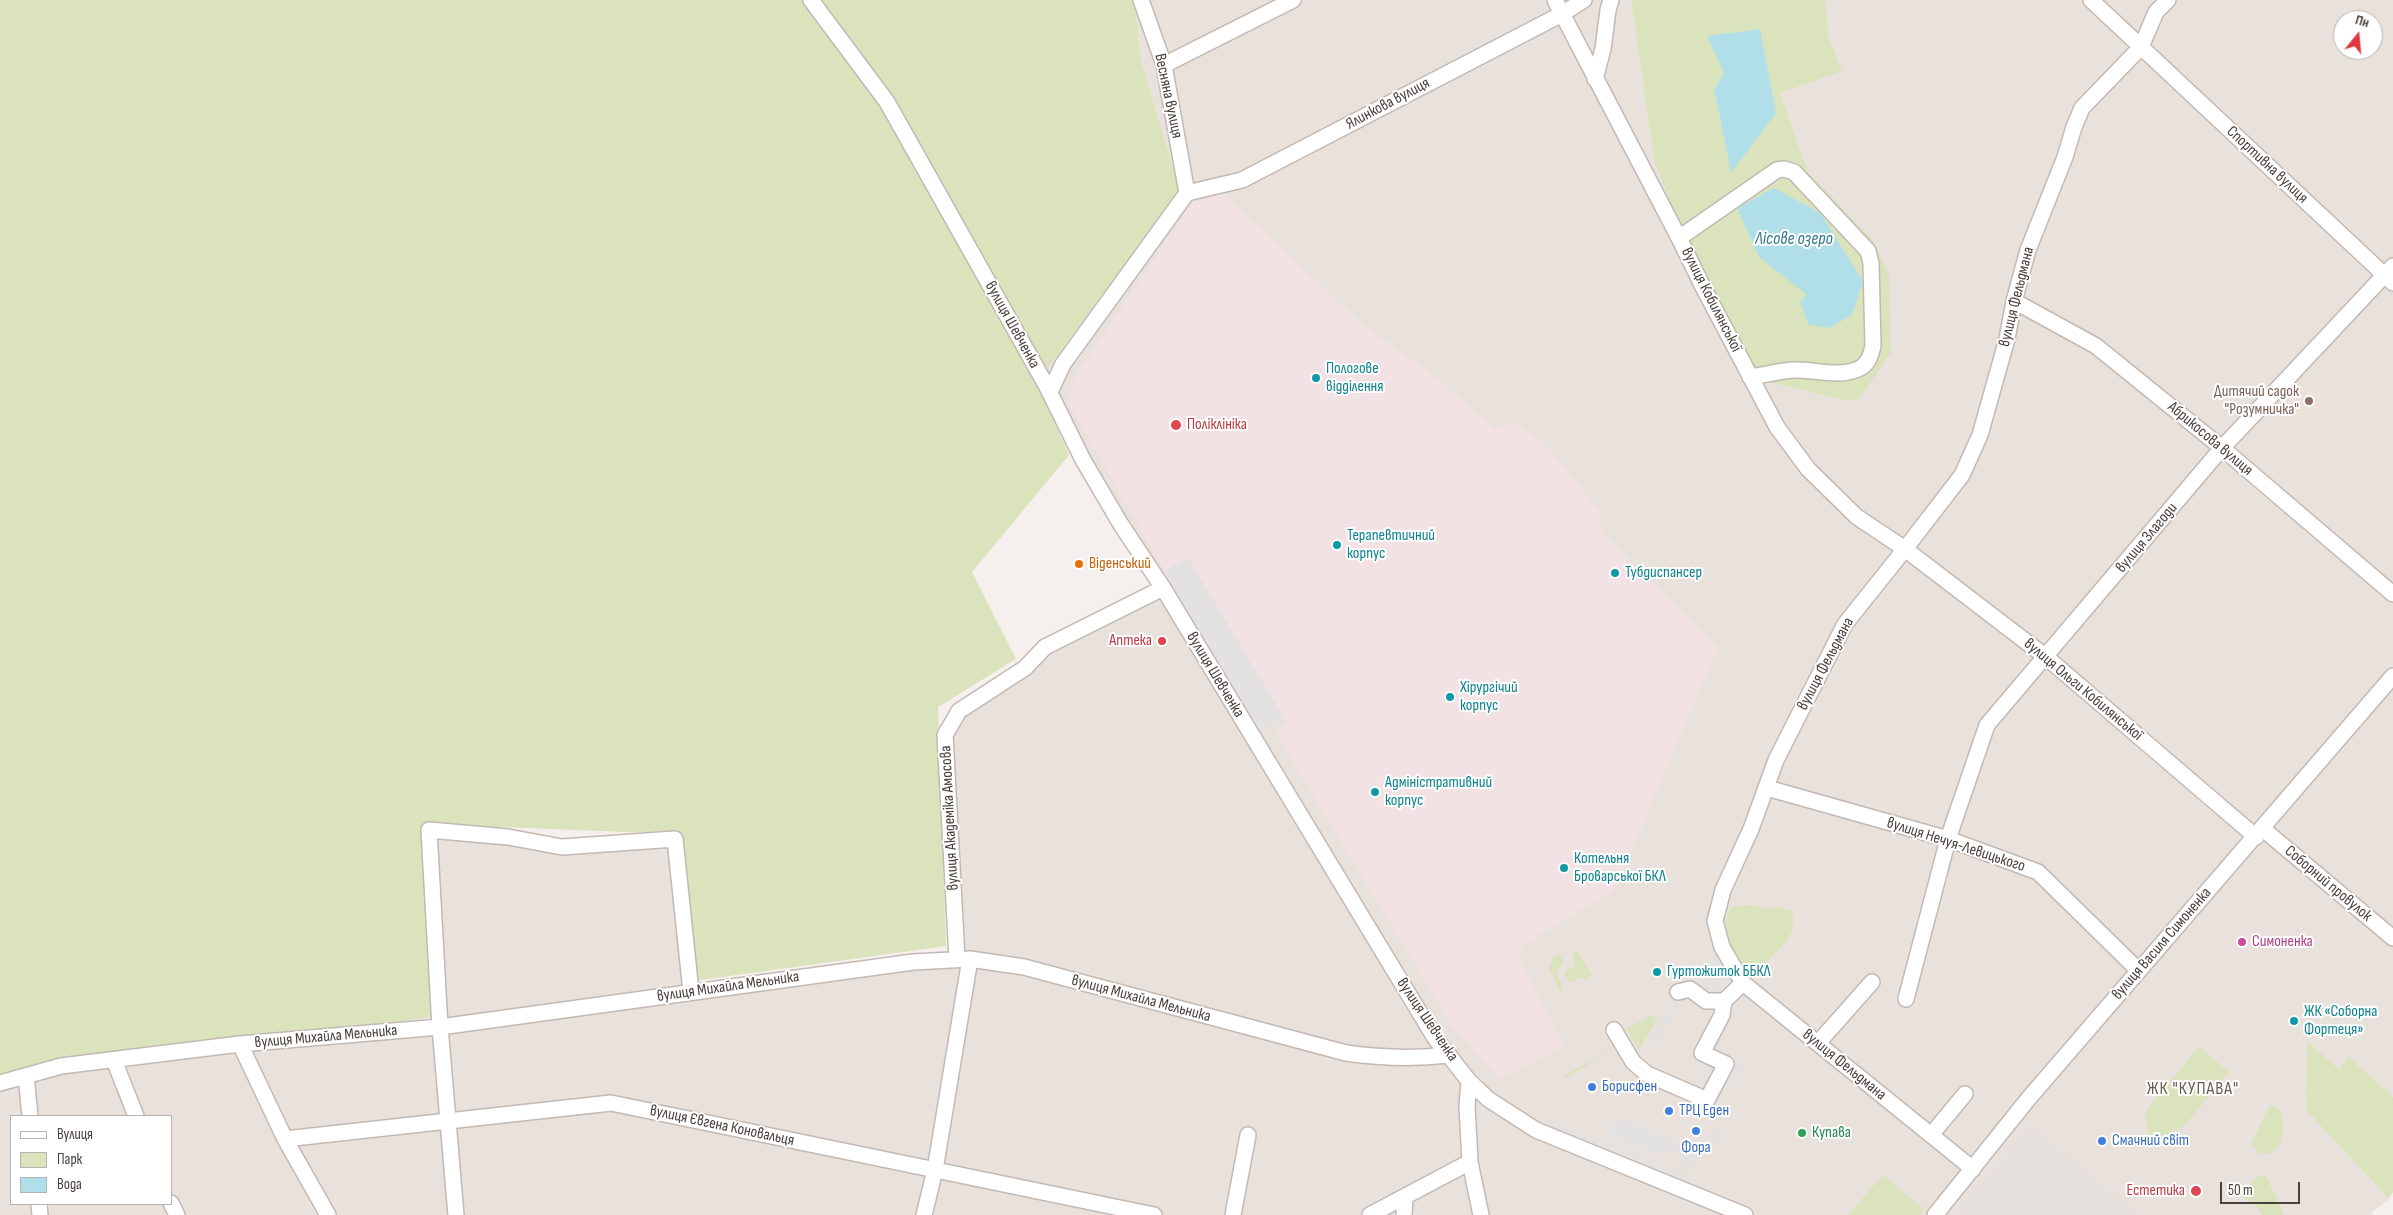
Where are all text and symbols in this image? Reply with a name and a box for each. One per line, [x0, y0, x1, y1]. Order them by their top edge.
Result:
north arrow [2333, 10, 2383, 60]
text: Пн [2353, 11, 2371, 31]
street label: Весняна вулиця [1150, 52, 1186, 140]
street label: Ялинкова вулиця [1343, 74, 1433, 134]
street label: Спортивна вулиця [2222, 122, 2312, 208]
water label: Лісове озеро [1755, 228, 1833, 250]
street label: вулиця Кобилянської [1676, 245, 1746, 355]
street label: вулиця Фельдмана [1995, 245, 2039, 349]
street label: вулиця Шевченка [980, 278, 1044, 372]
place label: Пологове відділення [1326, 359, 1384, 397]
marker: Пологове відділення [1310, 372, 1322, 384]
place label: Дитячий садок "Розумничка" [2214, 382, 2299, 420]
marker: Дитячий садок "Розумничка" [2303, 395, 2315, 407]
street label: Абрикосова вулиця [2163, 398, 2257, 480]
place label: Поліклініка [1187, 415, 1247, 435]
marker: Поліклініка [1169, 418, 1183, 432]
street label: вулиця Злагоди [2112, 499, 2182, 577]
place label: Терапевтичний корпус [1347, 526, 1435, 564]
marker: Терапевтичний корпус [1331, 539, 1343, 551]
place label: Віденський [1089, 554, 1151, 574]
marker: Віденський [1073, 558, 1085, 570]
place label: Тубдиспансер [1625, 563, 1702, 583]
marker: Тубдиспансер [1609, 567, 1621, 579]
street label: вулиця Фельдмана [1794, 614, 1858, 714]
street label: вулиця Шевченка [1182, 629, 1248, 721]
place label: Аптека [1109, 631, 1152, 651]
marker: Аптека [1156, 635, 1168, 647]
street label: вулиця Ольги Кобилянської [2020, 635, 2146, 745]
place label: Хірургічий корпус [1460, 678, 1518, 716]
marker: Хірургічий корпус [1444, 691, 1456, 703]
street label: вулиця Академіка Амосова [937, 745, 963, 891]
place label: Адміністративний корпус [1385, 773, 1492, 811]
marker: Адміністративний корпус [1369, 786, 1381, 798]
street label: вулиця Нечуя-Левицького [1884, 814, 2028, 876]
street label: Соборний провулок [2280, 842, 2376, 926]
place label: Котельня Броварської БКЛ [1574, 849, 1666, 887]
marker: Котельня Броварської БКЛ [1558, 862, 1570, 874]
street label: вулиця Василя Симоненка [2108, 884, 2216, 1004]
place label: Симоненка [2252, 932, 2313, 952]
marker: Симоненка [2236, 936, 2248, 948]
place label: Гуртожиток ББКЛ [1667, 962, 1771, 982]
marker: Гуртожиток ББКЛ [1651, 966, 1663, 978]
street label: вулиця Михайла Мельника [656, 968, 800, 1006]
street label: вулиця Михайла Мельника [1069, 971, 1213, 1027]
street label: вулиця Шевченка [1392, 975, 1462, 1065]
place label: ЖК «Соборна Фортеця» [2304, 1002, 2377, 1040]
marker: ЖК «Соборна Фортеця» [2288, 1015, 2300, 1027]
street label: вулиця Михайла Мельника [254, 1021, 398, 1053]
street label: вулиця Фельдмана [1798, 1025, 1890, 1105]
place label: Борисфен [1602, 1077, 1657, 1097]
district label: ЖК "КУПАВА" [2145, 1078, 2241, 1100]
marker: Борисфен [1586, 1081, 1598, 1093]
street label: вулиця Євгена Коновальця [648, 1101, 796, 1151]
place label: ТРЦ Еден [1679, 1101, 1729, 1121]
marker: ТРЦ Еден [1663, 1105, 1675, 1117]
legend [10, 1115, 172, 1205]
place label: Купава [1812, 1123, 1851, 1143]
text: Вулиця [57, 1125, 93, 1144]
marker: Фора [1690, 1125, 1702, 1137]
marker: Купава [1796, 1127, 1808, 1139]
place label: Смачний світ [2112, 1131, 2189, 1151]
marker: Смачний світ [2096, 1135, 2108, 1147]
place label: Фора [1681, 1138, 1711, 1158]
text: Парк [57, 1150, 82, 1169]
scale bar [2223, 1172, 2303, 1204]
text: Вода [57, 1175, 82, 1194]
place label: Естетика [2126, 1181, 2185, 1201]
text: 50 m [2228, 1181, 2253, 1200]
marker: Естетика [2189, 1184, 2203, 1198]

